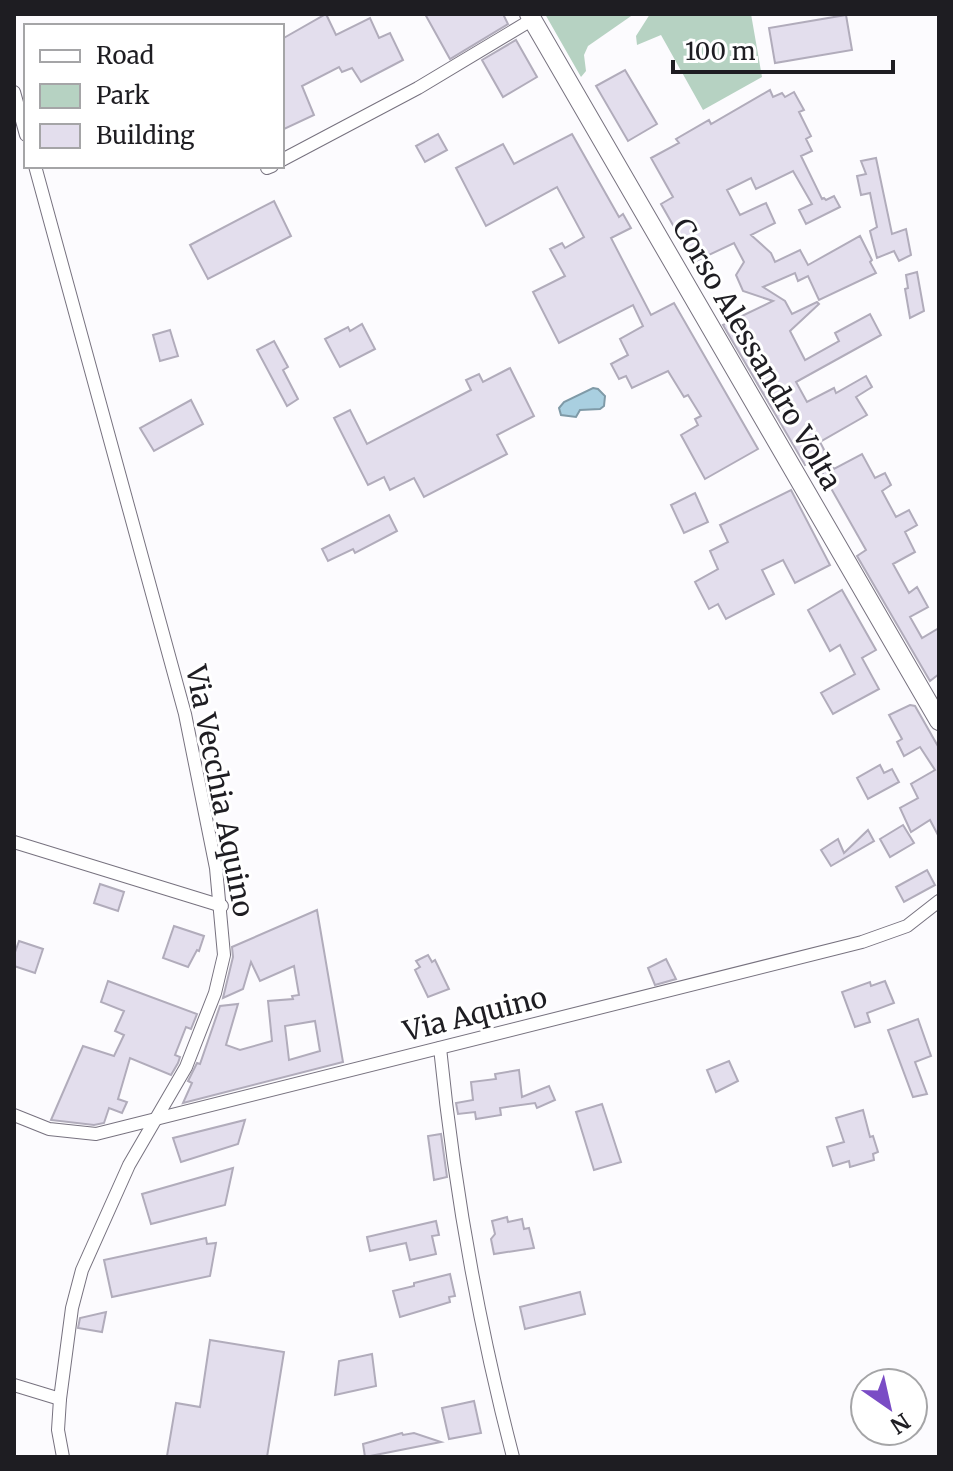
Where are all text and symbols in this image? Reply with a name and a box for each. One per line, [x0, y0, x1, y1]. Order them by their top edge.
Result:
legend [24, 24, 284, 168]
scale bar [673, 24, 893, 74]
text: 100 m [685, 36, 756, 67]
text: Road [96, 40, 154, 71]
text: Park [96, 80, 150, 111]
text: Building [96, 120, 195, 151]
street label: Corso Alessandro Volta [665, 212, 849, 496]
street label: Via Vecchia Aquino [178, 661, 262, 920]
street label: Via Aquino [399, 979, 550, 1049]
north arrow [849, 1367, 929, 1447]
text: N [885, 1407, 915, 1440]

